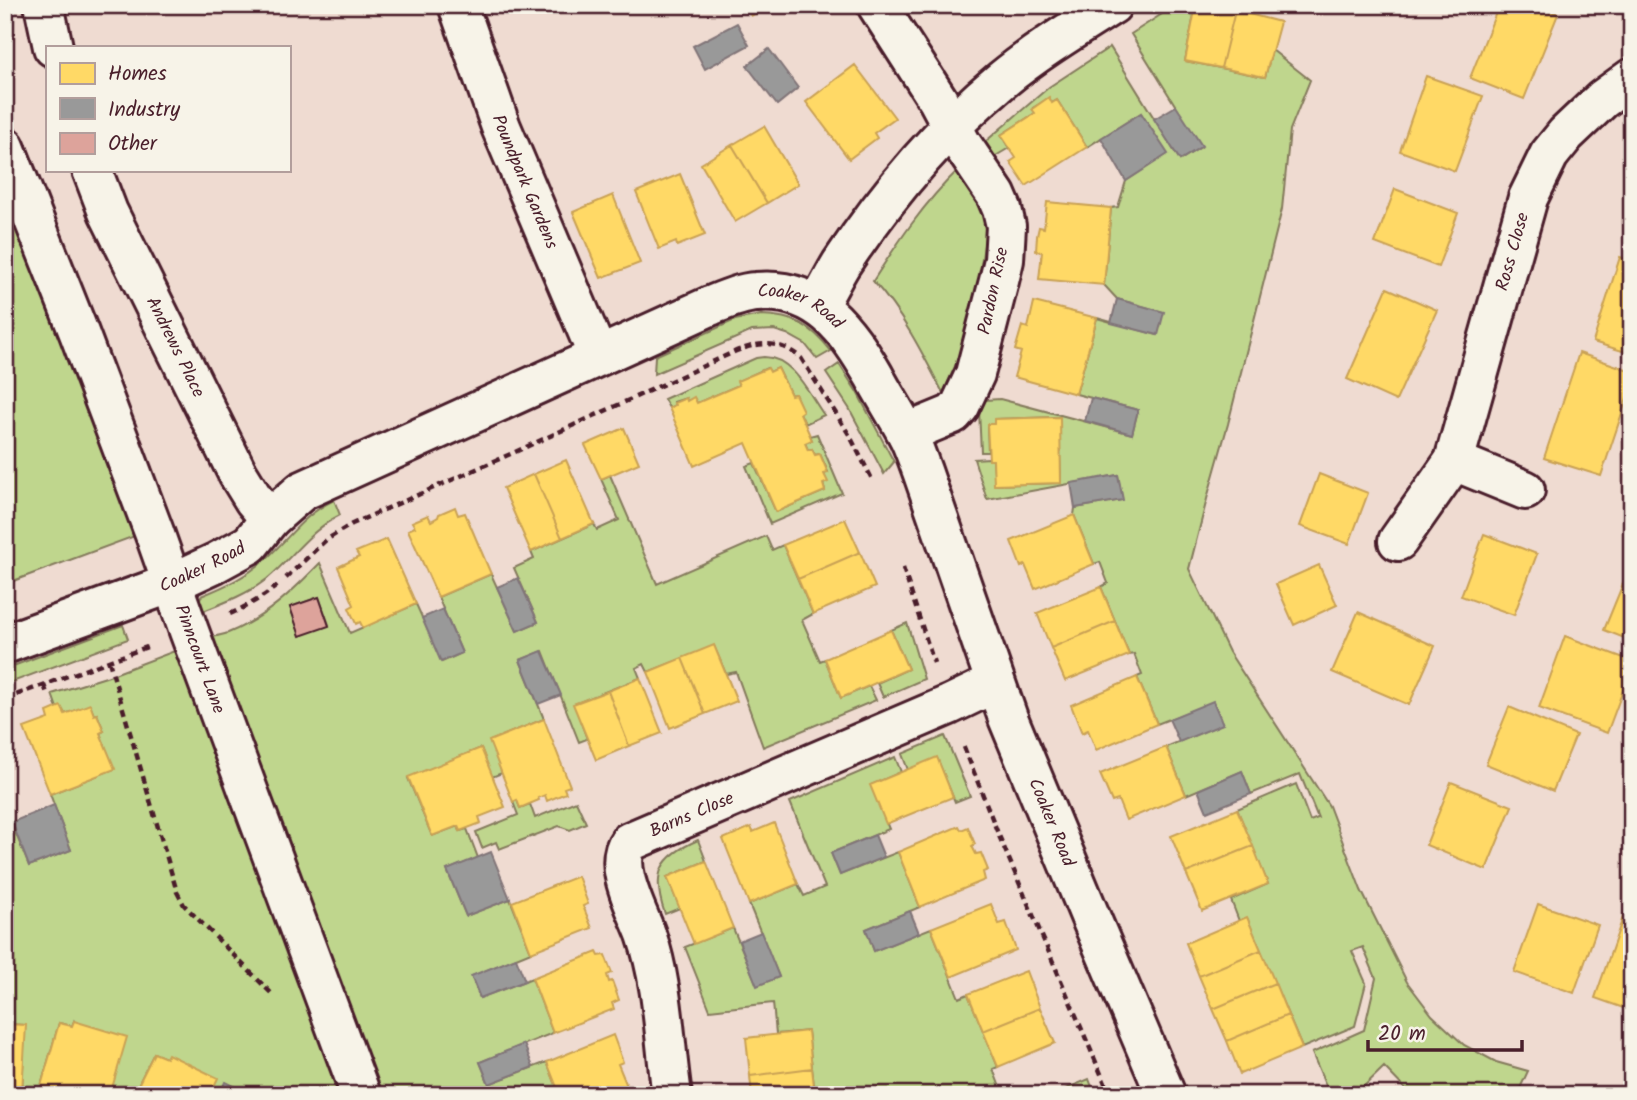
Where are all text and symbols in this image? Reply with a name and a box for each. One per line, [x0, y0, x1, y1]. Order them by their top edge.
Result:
legend [46, 46, 290, 172]
text: Homes [108, 58, 167, 91]
text: Industry [108, 94, 180, 127]
street label: Poundpark Gardens [483, 111, 566, 254]
text: Other [108, 128, 158, 161]
street label: Ross Close [1488, 209, 1538, 294]
street label: Pardon Rise [971, 245, 1017, 337]
street label: Coaker Road [757, 277, 851, 337]
street label: Andrews Place [138, 292, 212, 403]
street label: Coaker Road [155, 534, 252, 601]
street label: Pinncourt Lane [166, 601, 233, 718]
street label: Coaker Road [1020, 774, 1083, 872]
street label: Barns Close [645, 784, 739, 846]
scale bar [1368, 1009, 1522, 1053]
text: 20 m [1378, 1018, 1426, 1051]

